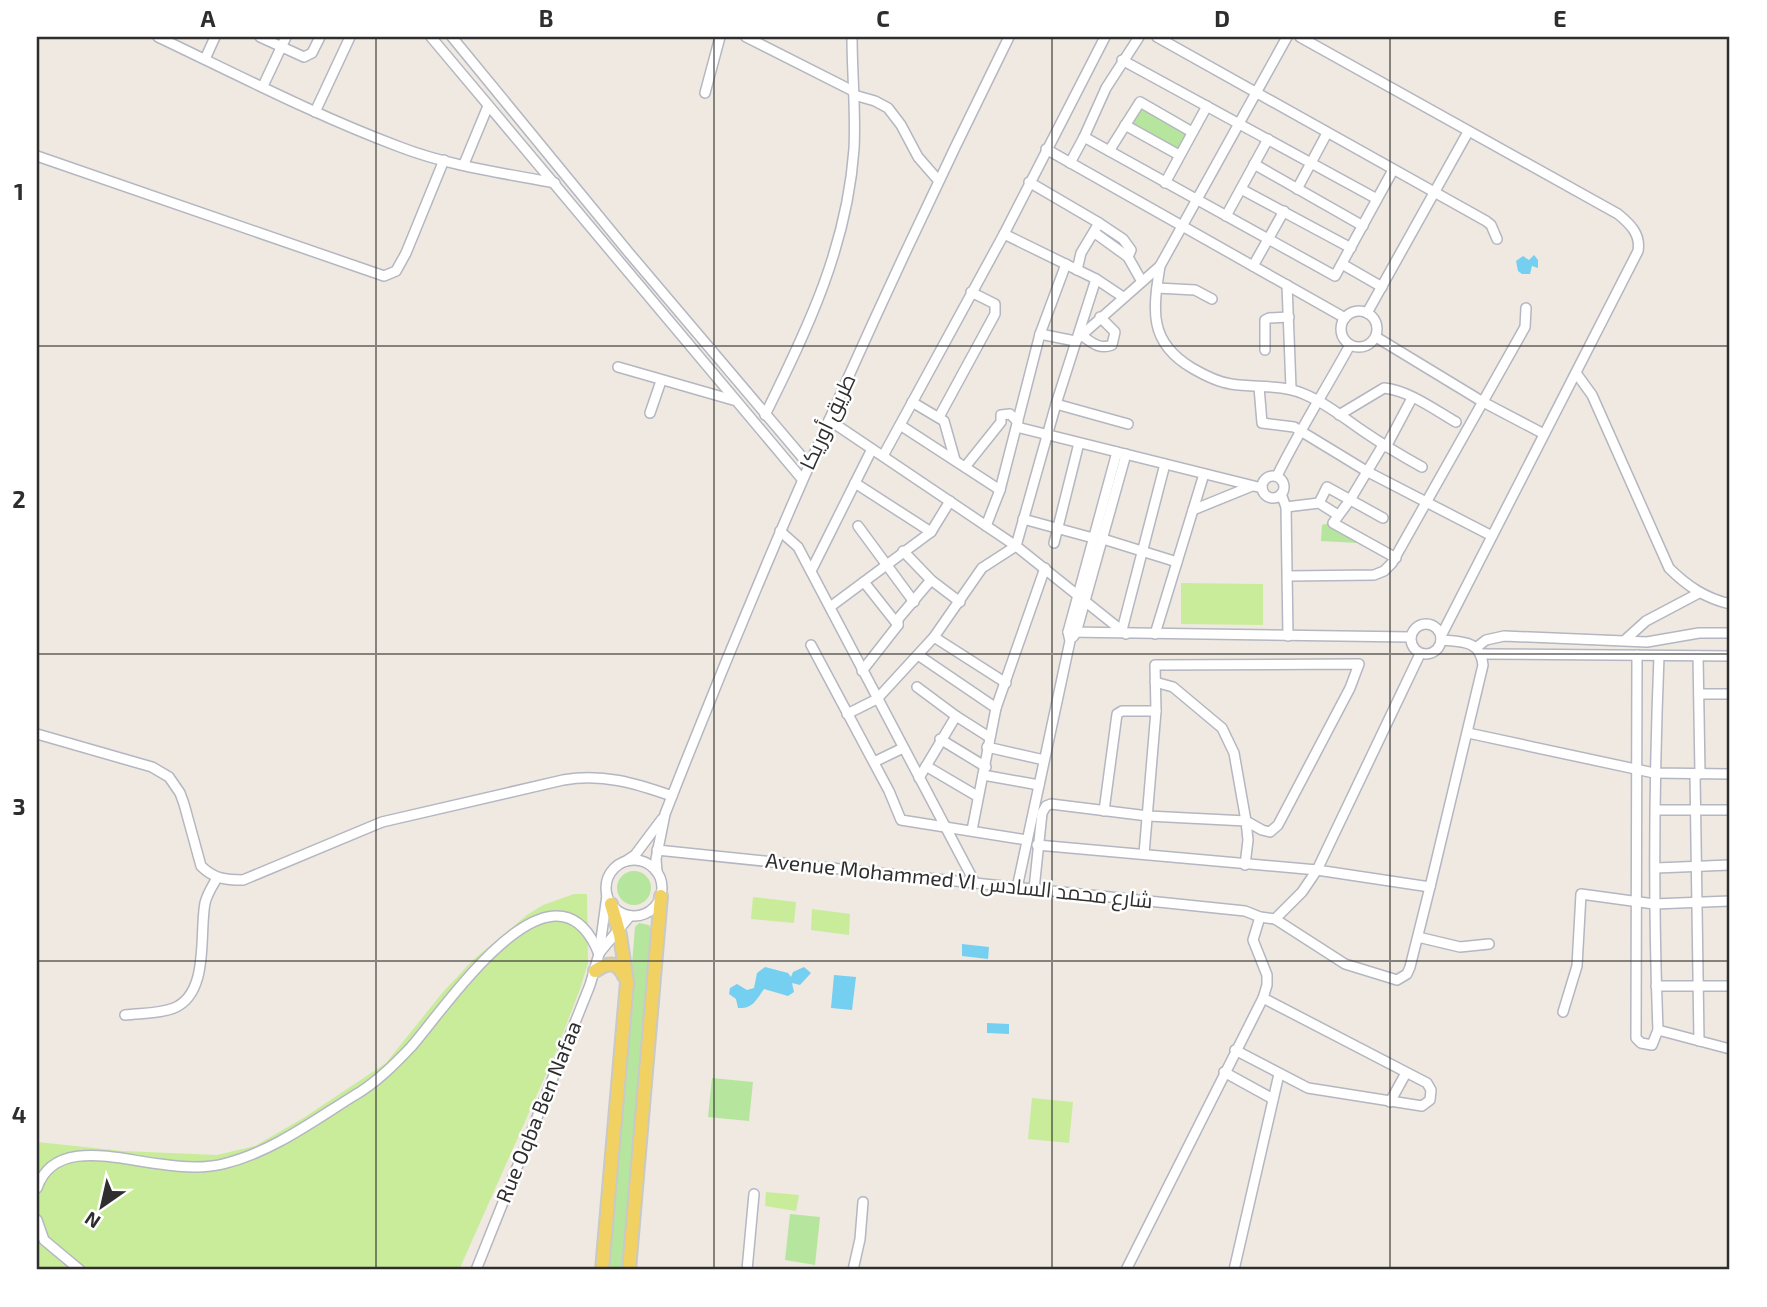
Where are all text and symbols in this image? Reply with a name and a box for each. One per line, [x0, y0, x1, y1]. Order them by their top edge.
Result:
text: A [200, 4, 216, 32]
text: B [539, 4, 553, 32]
text: C [876, 4, 890, 32]
text: D [1214, 4, 1230, 32]
text: E [1553, 4, 1567, 32]
text: 1 [14, 177, 24, 205]
street label: طريق أوريكا [794, 370, 861, 474]
text: 2 [12, 485, 26, 513]
text: 3 [12, 792, 26, 820]
street label: Avenue Mohammed VI شارع محمد السادس [764, 847, 1154, 915]
street label: Rue Oqba Ben Nafaa [490, 1017, 585, 1206]
text: 4 [12, 1100, 26, 1128]
north arrow [66, 1170, 136, 1240]
text: N [80, 1207, 104, 1234]

